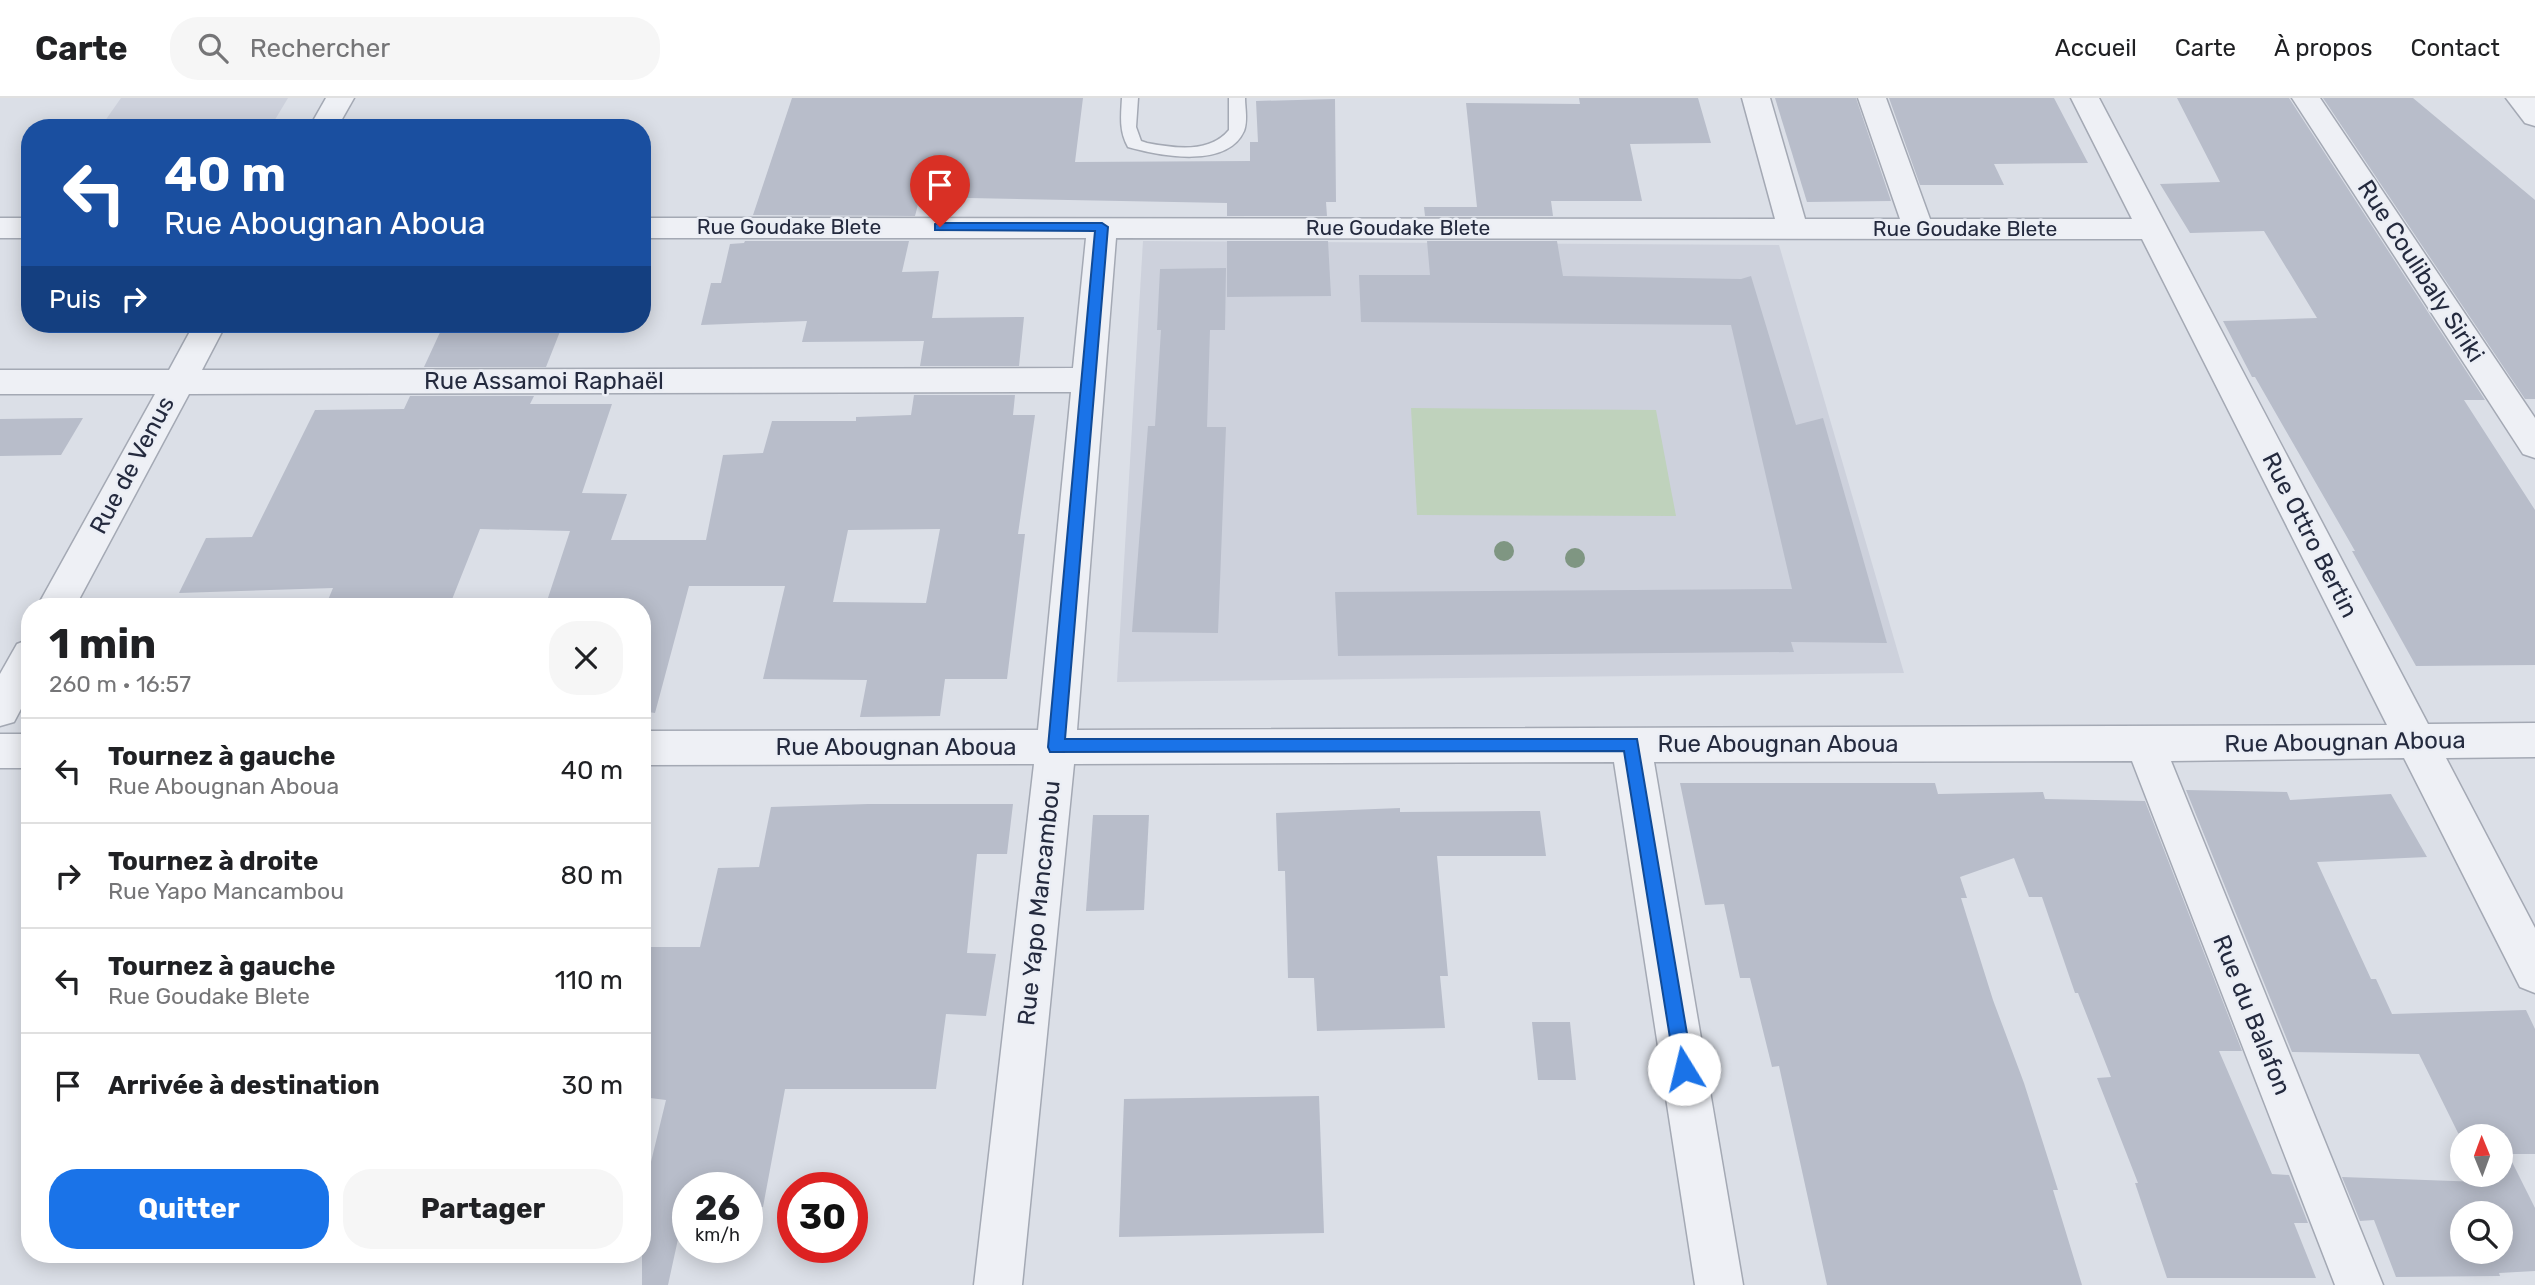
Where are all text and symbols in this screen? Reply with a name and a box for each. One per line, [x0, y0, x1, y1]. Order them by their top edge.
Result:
search box [170, 17, 660, 80]
text: Carte [35, 29, 128, 68]
icon: search [194, 29, 232, 67]
text: Rechercher [250, 33, 390, 64]
text: Accueil [2055, 34, 2137, 62]
text: Carte [2175, 34, 2236, 62]
text: À propos [2274, 34, 2373, 62]
text: Contact [2411, 34, 2500, 62]
text: 40 m [164, 145, 286, 203]
icon: left [49, 147, 140, 238]
pin [910, 155, 970, 227]
icon: arrive [921, 166, 959, 204]
street label: Rue Coulibaly Siriki [2352, 175, 2490, 367]
text: Rue Abougnan Aboua [164, 204, 486, 242]
street label: Rue Goudake Blete [697, 214, 881, 239]
street label: Rue Goudake Blete [1306, 215, 1490, 240]
street label: Rue Goudake Blete [1873, 216, 2057, 241]
icon: right [115, 280, 153, 318]
text: Puis [49, 284, 101, 315]
street label: Rue Assamoi Raphaël [424, 367, 664, 395]
street label: Rue de Venus [84, 392, 180, 538]
street label: Rue Ottro Bertin [2256, 448, 2364, 622]
text: 1 min [49, 619, 156, 669]
button: close [549, 621, 623, 695]
text: 260 m · 16:57 [49, 670, 191, 698]
street label: Rue Abougnan Aboua [2224, 726, 2466, 758]
street label: Rue Abougnan Aboua [1657, 730, 1899, 758]
street label: Rue Abougnan Aboua [775, 733, 1017, 761]
text: Tournez à gauche [108, 741, 336, 772]
icon: left [49, 752, 87, 790]
text: 40 m [561, 755, 623, 786]
text: Rue Abougnan Aboua [108, 772, 339, 800]
street label: Rue Yapo Mancambou [1012, 779, 1066, 1027]
text: Tournez à droite [108, 846, 318, 877]
icon: right [49, 857, 87, 895]
text: 80 m [560, 860, 623, 891]
text: Rue Yapo Mancambou [108, 877, 344, 905]
street label: Rue du Balafon [2207, 931, 2297, 1099]
text: Tournez à gauche [108, 951, 336, 982]
icon: left [49, 962, 87, 1000]
text: 110 m [555, 965, 623, 996]
text: Rue Goudake Blete [108, 982, 310, 1010]
position arrow [1647, 1032, 1721, 1106]
icon: arrive [49, 1067, 87, 1105]
text: Arrivée à destination [108, 1070, 380, 1101]
text: 30 m [561, 1070, 623, 1101]
north arrow [2450, 1124, 2513, 1186]
map controls [2450, 1124, 2513, 1264]
button: Quitter [49, 1169, 329, 1249]
button: Partager [343, 1169, 623, 1249]
speed limit sign: 30 [777, 1172, 868, 1263]
text: 26 [695, 1187, 740, 1229]
button: search [2450, 1201, 2513, 1264]
text: km/h [695, 1224, 740, 1246]

